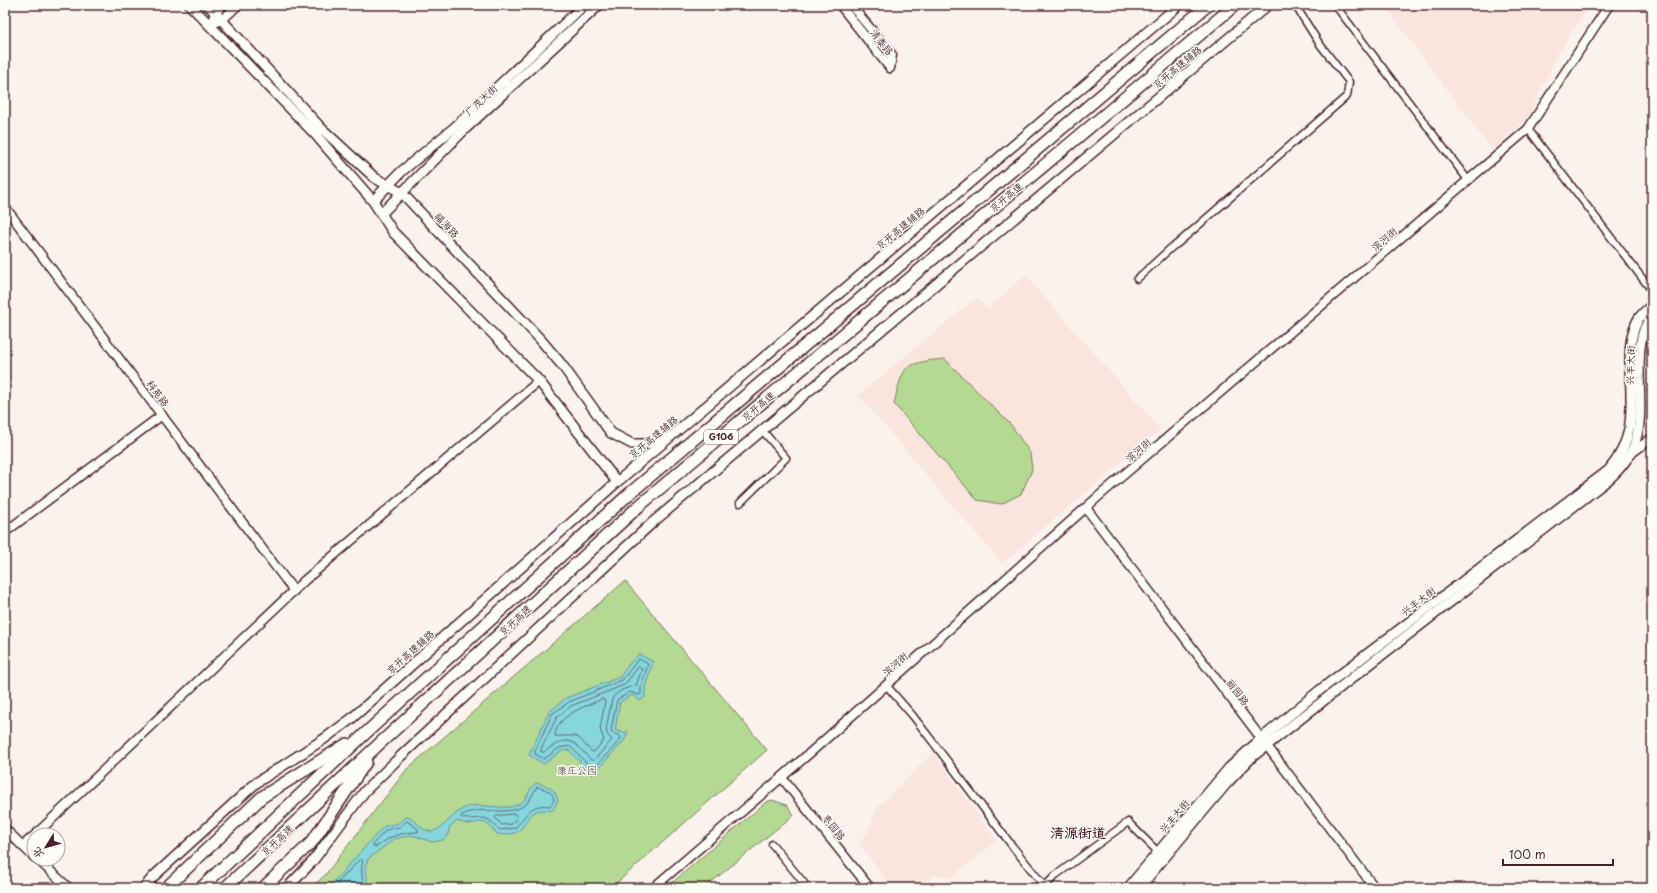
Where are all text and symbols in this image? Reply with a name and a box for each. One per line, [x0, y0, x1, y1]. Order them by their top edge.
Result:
street label: 清泰路 [867, 25, 898, 58]
street label: 京开高速辅路 [1149, 42, 1204, 92]
street label: 广茂大街 [461, 81, 500, 119]
street label: 京开高速 [986, 178, 1026, 215]
street label: 京开高速辅路 [872, 203, 927, 253]
street label: 福海路 [432, 209, 463, 241]
street label: 滨河街 [1367, 223, 1400, 254]
street label: 兴丰大街 [1621, 345, 1638, 385]
street label: 科苑路 [143, 376, 173, 409]
street label: 京开高速 [738, 387, 778, 424]
street label: 京开高速辅路 [625, 412, 680, 462]
road number: G106 [704, 430, 738, 444]
street label: 滨河街 [1121, 434, 1154, 465]
street label: 兴丰大街 [1397, 583, 1438, 619]
street label: 京开高速 [495, 601, 534, 639]
street label: 京开高速辅路 [382, 626, 437, 677]
street label: 滨河街 [878, 648, 911, 679]
street label: 丽园路 [1223, 675, 1253, 708]
park label: 康庄公园 [557, 762, 597, 777]
street label: 兴丰大街 [1155, 796, 1192, 836]
street label: 枣园路 [819, 810, 850, 843]
street label: 京开高速 [257, 821, 296, 859]
district label: 清源街道 [1050, 822, 1106, 843]
north arrow [26, 827, 66, 867]
scale bar [1503, 841, 1613, 867]
text: 北 [28, 844, 48, 863]
text: 100 m [1509, 845, 1546, 863]

